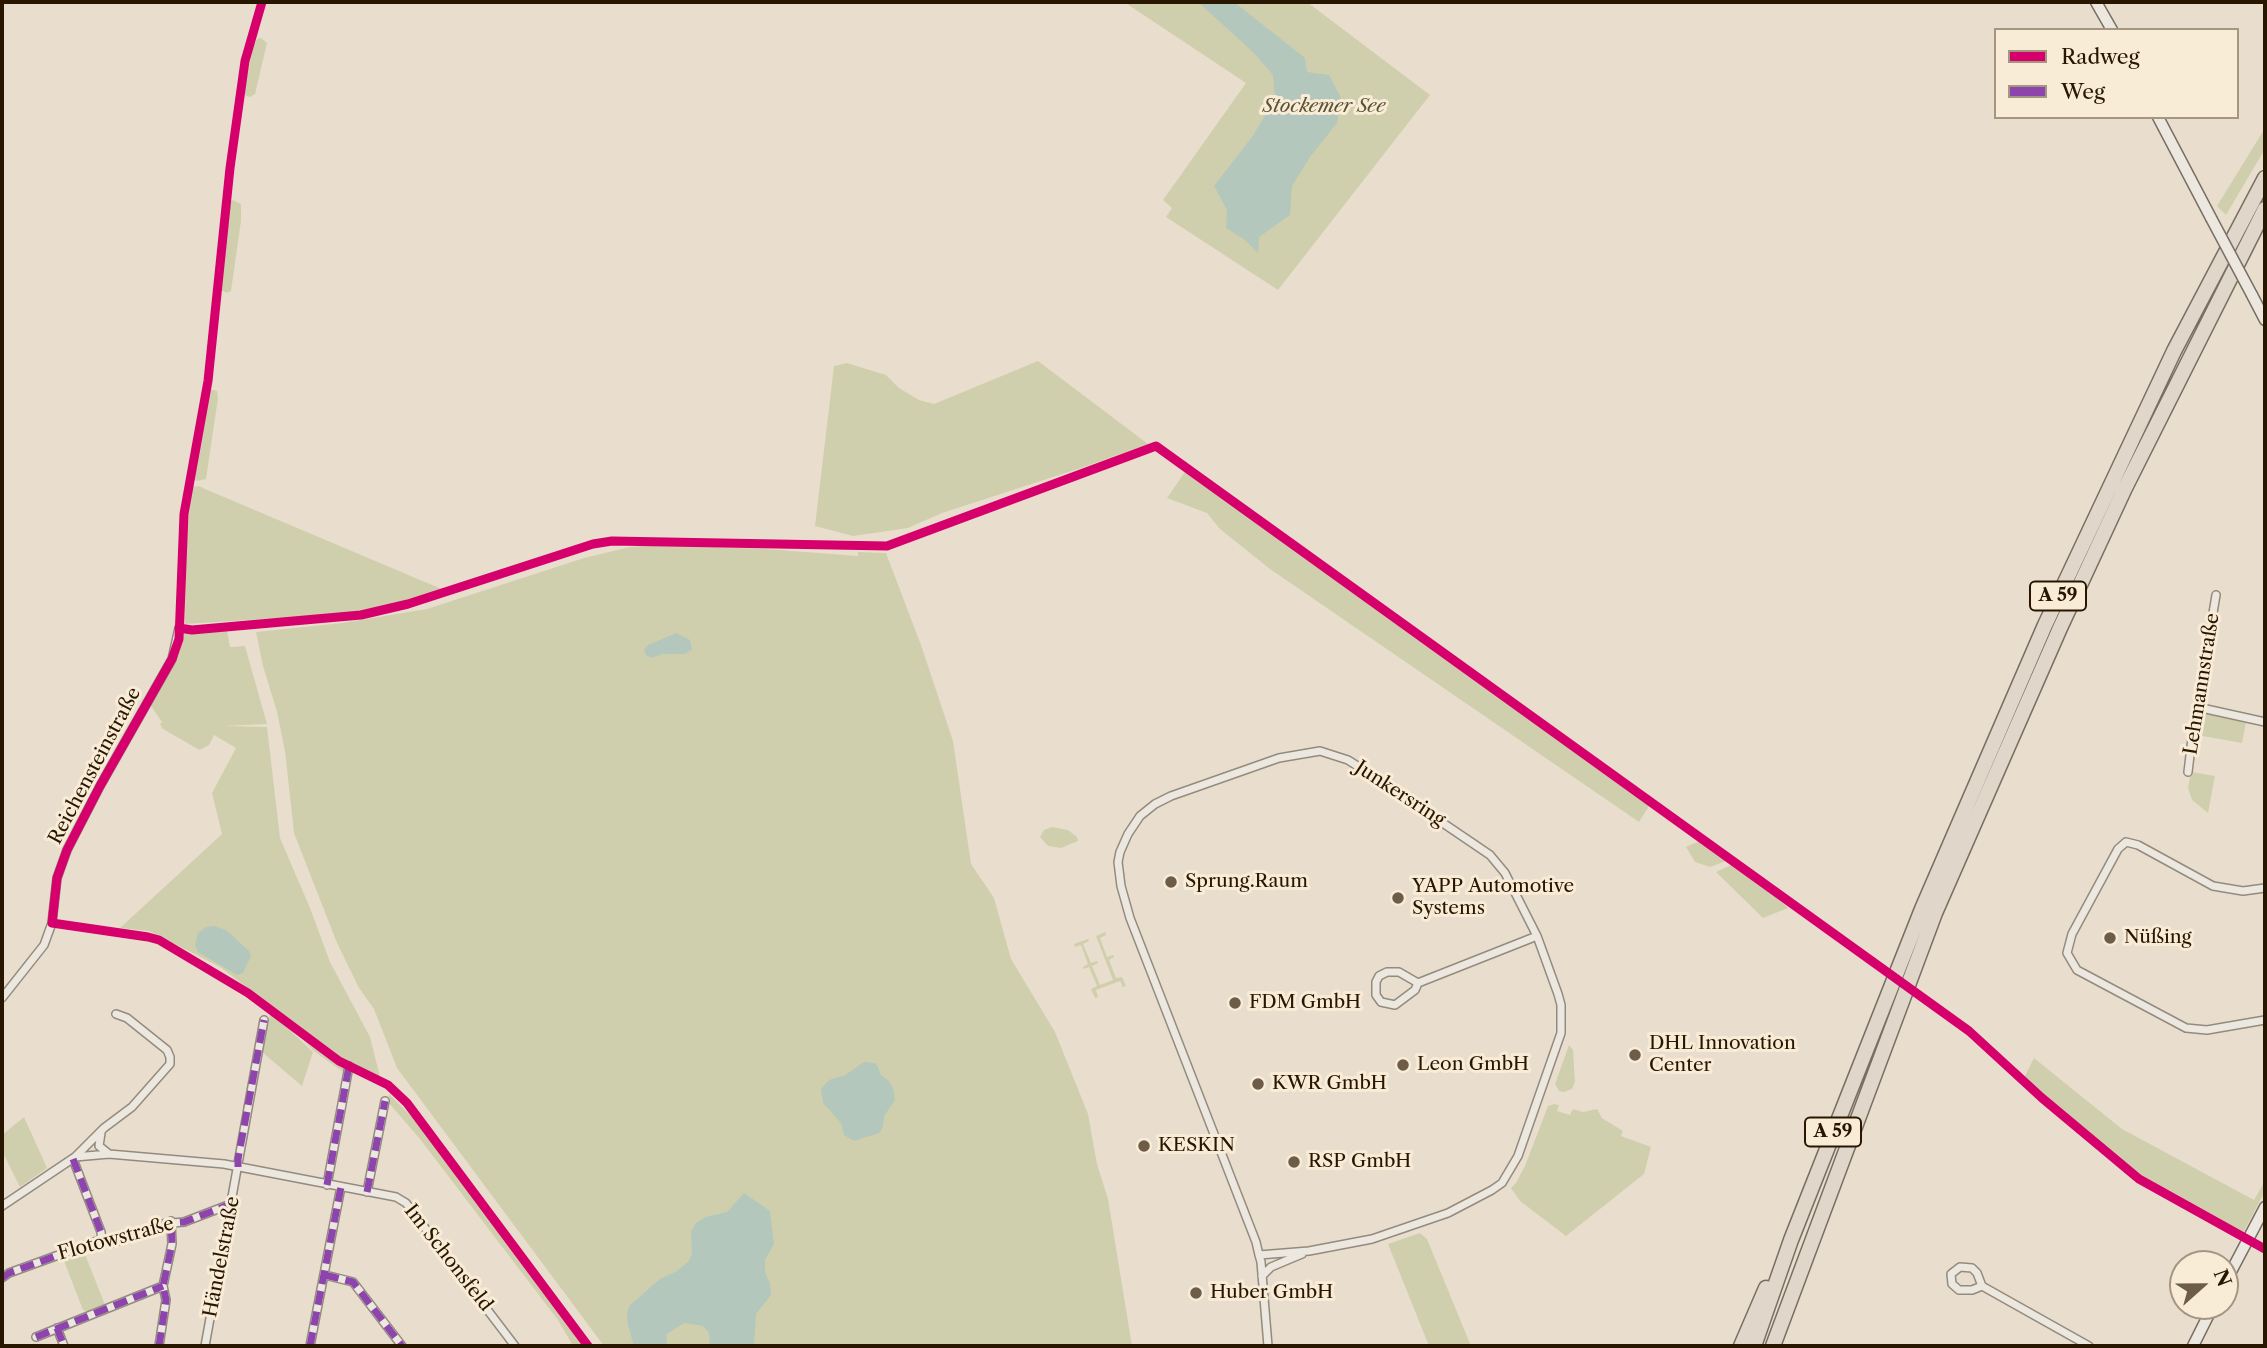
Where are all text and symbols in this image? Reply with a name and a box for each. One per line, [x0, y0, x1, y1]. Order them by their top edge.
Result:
legend [1994, 28, 2239, 119]
text: Radweg [2061, 44, 2140, 69]
text: Weg [2061, 79, 2105, 104]
park label: Stockemer See [1263, 96, 1385, 118]
road number: A 59 [2030, 582, 2086, 610]
street label: Lehmannstraße [2180, 612, 2224, 756]
street label: Reichensteinstraße [44, 684, 146, 848]
street label: Junkersring [1351, 756, 1449, 832]
place label: Sprung.Raum [1185, 871, 1308, 893]
marker: Sprung.Raum [1163, 874, 1179, 890]
place label: YAPP Automotive Systems [1412, 876, 1574, 920]
marker: YAPP Automotive Systems [1390, 890, 1406, 906]
place label: Nüßing [2124, 927, 2192, 949]
marker: Nüßing [2102, 930, 2118, 946]
place label: FDM GmbH [1249, 992, 1361, 1014]
marker: FDM GmbH [1227, 995, 1243, 1011]
place label: DHL Innovation Center [1649, 1033, 1796, 1077]
marker: DHL Innovation Center [1627, 1047, 1643, 1063]
place label: Leon GmbH [1417, 1054, 1529, 1076]
marker: Leon GmbH [1395, 1057, 1411, 1073]
place label: KWR GmbH [1272, 1073, 1387, 1095]
marker: KWR GmbH [1250, 1076, 1266, 1092]
road number: A 59 [1805, 1118, 1861, 1147]
place label: KESKIN [1158, 1135, 1235, 1157]
marker: KESKIN [1136, 1138, 1152, 1154]
place label: RSP GmbH [1308, 1151, 1411, 1173]
marker: RSP GmbH [1286, 1154, 1302, 1170]
street label: Händelstraße [199, 1195, 245, 1319]
street label: Im Schonsfeld [399, 1200, 497, 1316]
street label: Flotowstraße [55, 1213, 177, 1265]
north arrow [2169, 1250, 2239, 1320]
text: N [2209, 1266, 2236, 1290]
place label: Huber GmbH [1210, 1282, 1333, 1304]
marker: Huber GmbH [1188, 1285, 1204, 1301]

